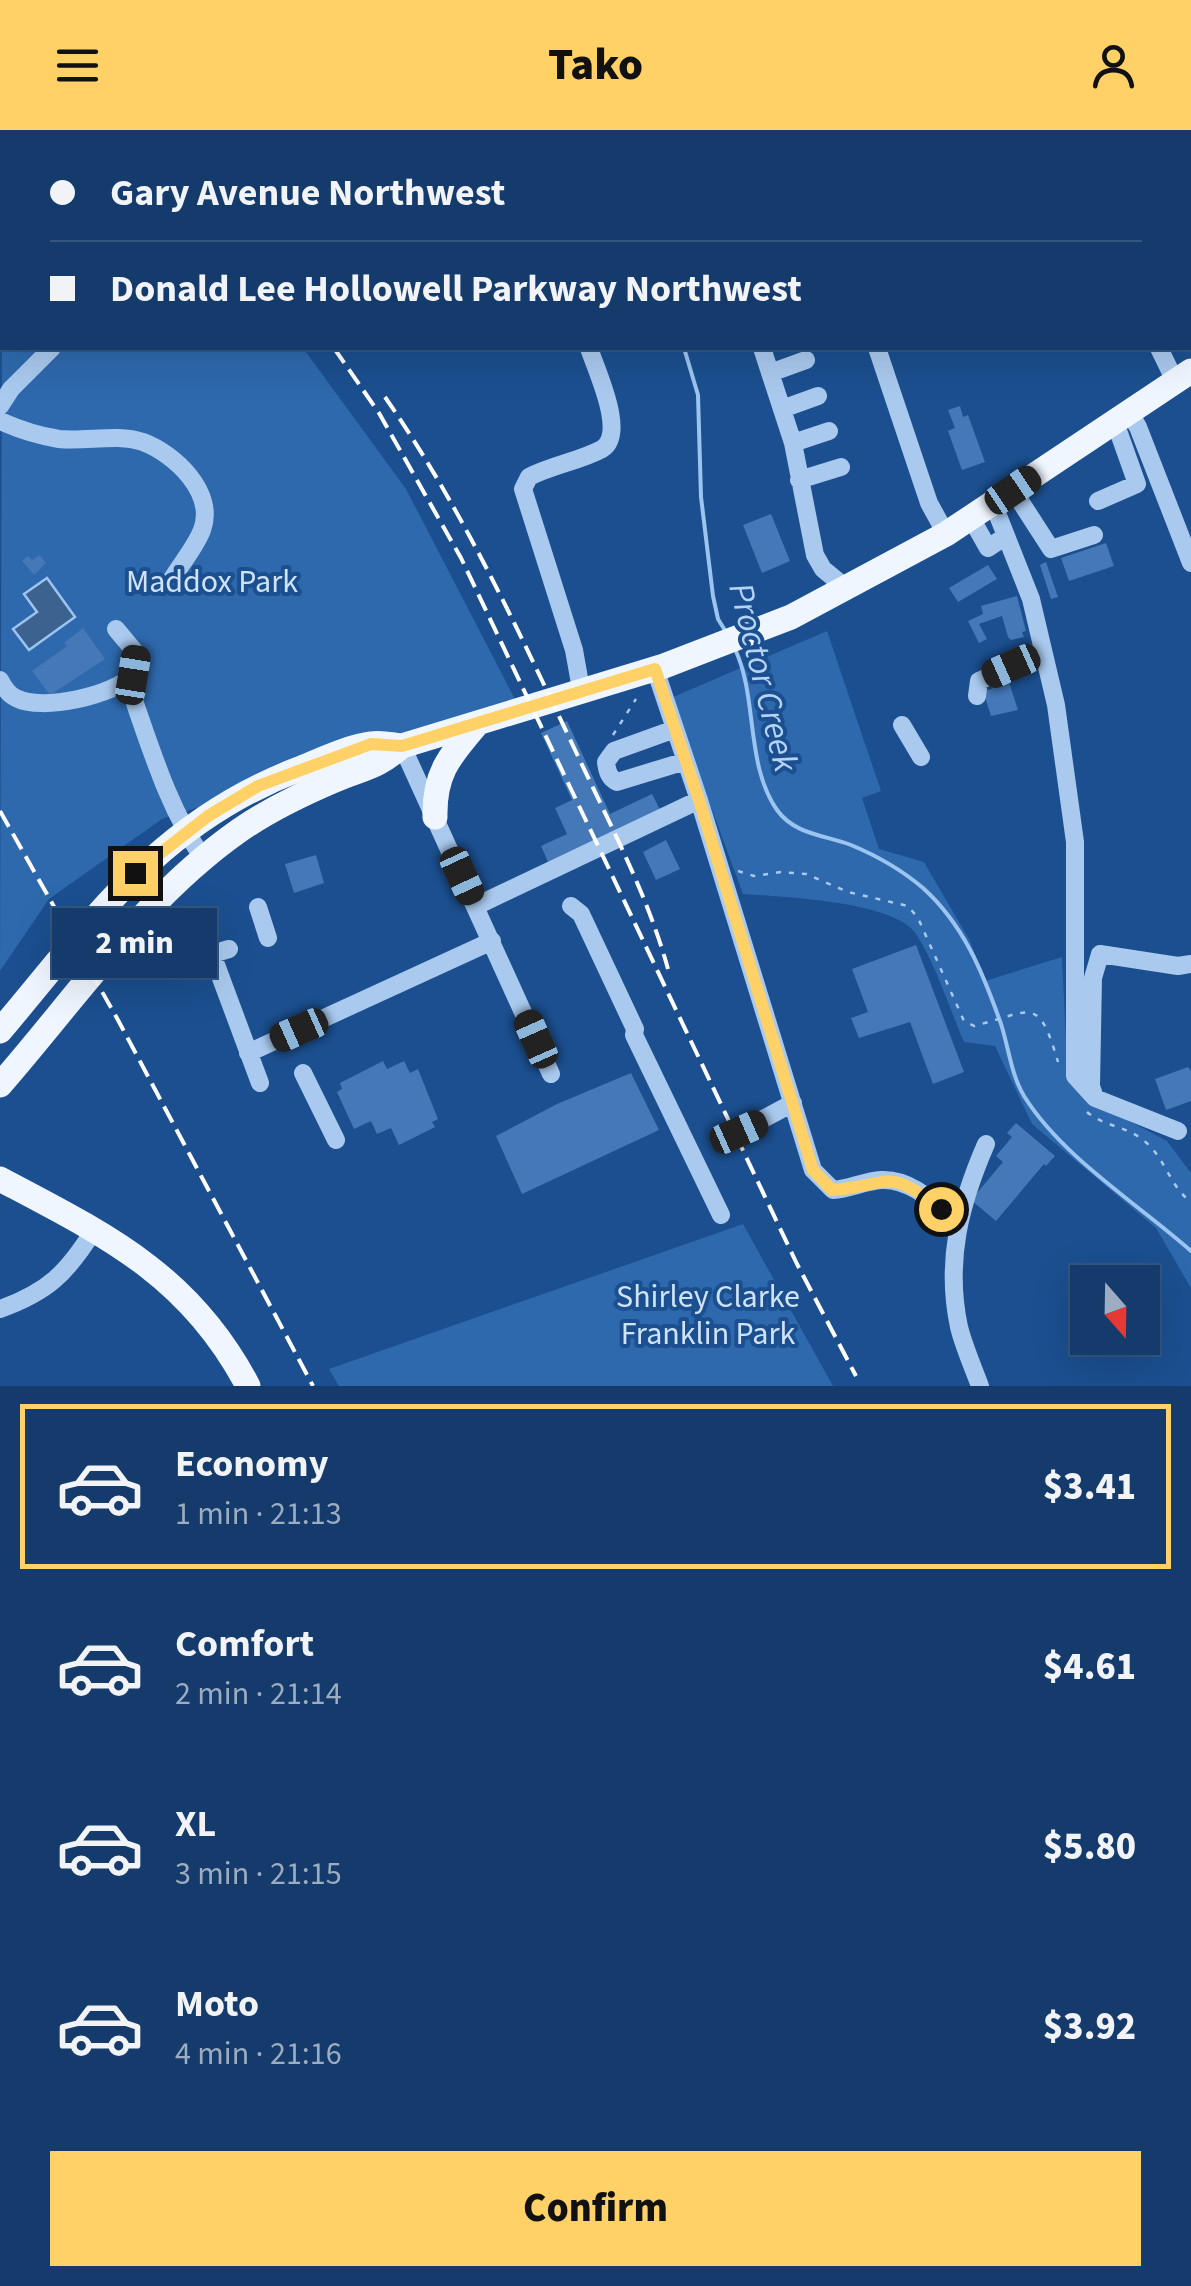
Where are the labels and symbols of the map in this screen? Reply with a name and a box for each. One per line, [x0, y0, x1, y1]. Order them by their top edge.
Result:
car [980, 461, 1046, 519]
park label: Maddox Park [126, 559, 298, 605]
water label: Proctor Creek [715, 577, 811, 778]
car [977, 640, 1045, 692]
car [113, 643, 153, 707]
car [436, 842, 488, 910]
route end [113, 851, 158, 896]
callout: 2 min [52, 908, 218, 978]
car [265, 1004, 333, 1056]
car [510, 1005, 562, 1073]
car [705, 1106, 773, 1158]
route start [919, 1187, 964, 1232]
north arrow [1070, 1265, 1160, 1355]
park label: Shirley Clarke Franklin Park [616, 1274, 800, 1357]

